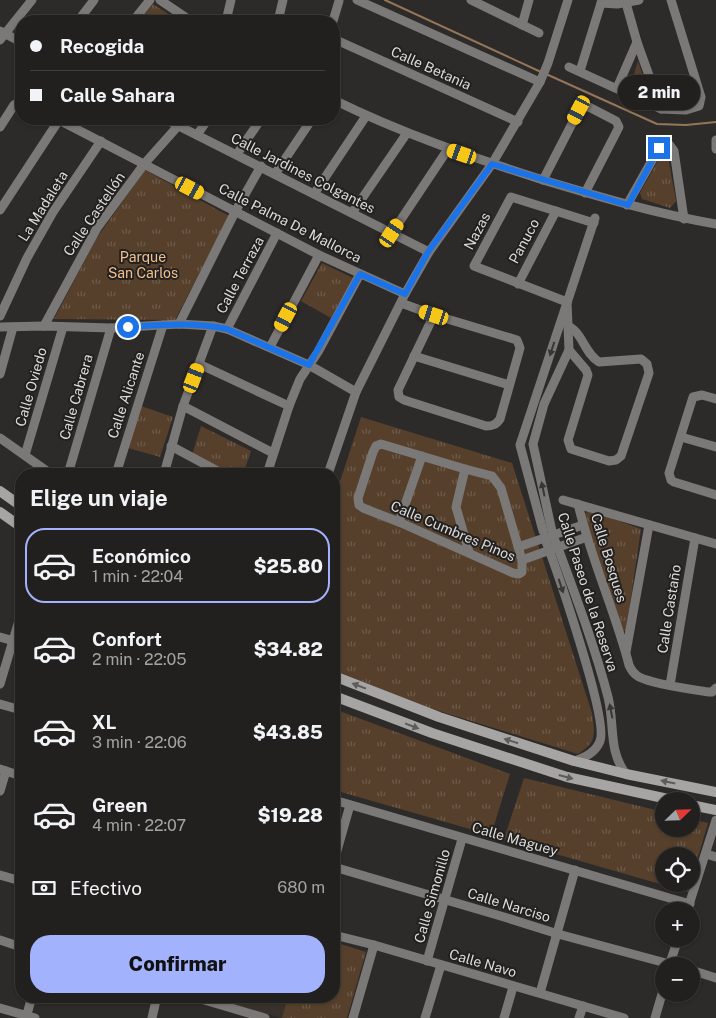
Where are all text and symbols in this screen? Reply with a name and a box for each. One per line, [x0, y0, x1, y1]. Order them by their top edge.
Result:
text: Recogida [60, 35, 144, 57]
street label: Calle Betania [388, 43, 474, 93]
callout: 2 min [618, 76, 700, 110]
text: 2 min [638, 83, 680, 102]
text: Calle Sahara [60, 84, 175, 106]
car [565, 93, 592, 127]
street label: Calle Jardines Colgantes [228, 130, 378, 216]
route end [648, 137, 670, 159]
car [445, 142, 478, 166]
street label: La Madaleta [15, 168, 71, 244]
street label: Calle Castellón [60, 169, 128, 259]
car [173, 174, 206, 202]
street label: Calle Palma De Mallorca [216, 180, 364, 266]
street label: Nazas [461, 210, 493, 252]
car [377, 216, 406, 250]
street label: Panuco [506, 216, 542, 266]
street label: Calle Terraza [213, 234, 267, 316]
park label: Parque San Carlos [108, 249, 178, 281]
car [272, 300, 299, 334]
car [417, 303, 450, 327]
route start [117, 316, 139, 338]
one-way arrow [548, 341, 555, 356]
street label: Calle Oviedo [12, 346, 50, 428]
street label: Calle Alicante [104, 350, 148, 440]
street label: Calle Cabrera [56, 352, 96, 442]
car [181, 361, 206, 395]
one-way arrow [539, 481, 547, 496]
text: Elige un viaje [30, 485, 168, 511]
street label: Calle Cumbres Pinos [388, 497, 518, 565]
street label: Calle Paseo de la Reserva [555, 510, 621, 674]
street label: Calle Bosques [588, 512, 630, 604]
icon: car [32, 543, 77, 588]
text: Económico [92, 545, 191, 567]
text: $25.80 [253, 555, 323, 577]
street label: Calle Castaño [654, 563, 684, 655]
text: 1 min · 22:04 [92, 567, 183, 586]
one-way arrow [557, 578, 565, 593]
icon: car [32, 626, 77, 671]
text: Confort [92, 628, 162, 650]
text: $34.82 [253, 638, 323, 660]
text: 2 min · 22:05 [92, 650, 187, 669]
one-way arrow [351, 682, 366, 689]
one-way arrow [606, 703, 614, 719]
icon: car [32, 709, 77, 754]
text: XL [92, 711, 117, 733]
text: $43.85 [253, 721, 323, 743]
one-way arrow [405, 722, 420, 730]
text: 3 min · 22:06 [92, 733, 187, 752]
one-way arrow [504, 737, 519, 744]
one-way arrow [559, 773, 574, 781]
one-way arrow [661, 778, 676, 786]
icon: car [32, 792, 77, 837]
north arrow [655, 792, 700, 838]
map controls [655, 792, 700, 1002]
text: Green [92, 794, 147, 816]
text: $19.28 [257, 804, 323, 826]
text: 4 min · 22:07 [92, 816, 186, 835]
street label: Calle Maguey [470, 819, 560, 859]
street label: Calle Simonillo [411, 847, 453, 945]
button: locate [655, 847, 700, 892]
icon: cash [30, 874, 58, 902]
text: Efectivo [70, 877, 142, 899]
text: 680 m [277, 878, 325, 897]
street label: Calle Narciso [466, 885, 553, 925]
button: + [655, 902, 700, 947]
button: Confirmar [30, 935, 325, 993]
street label: Calle Navo [447, 946, 519, 980]
button: − [655, 957, 700, 1002]

